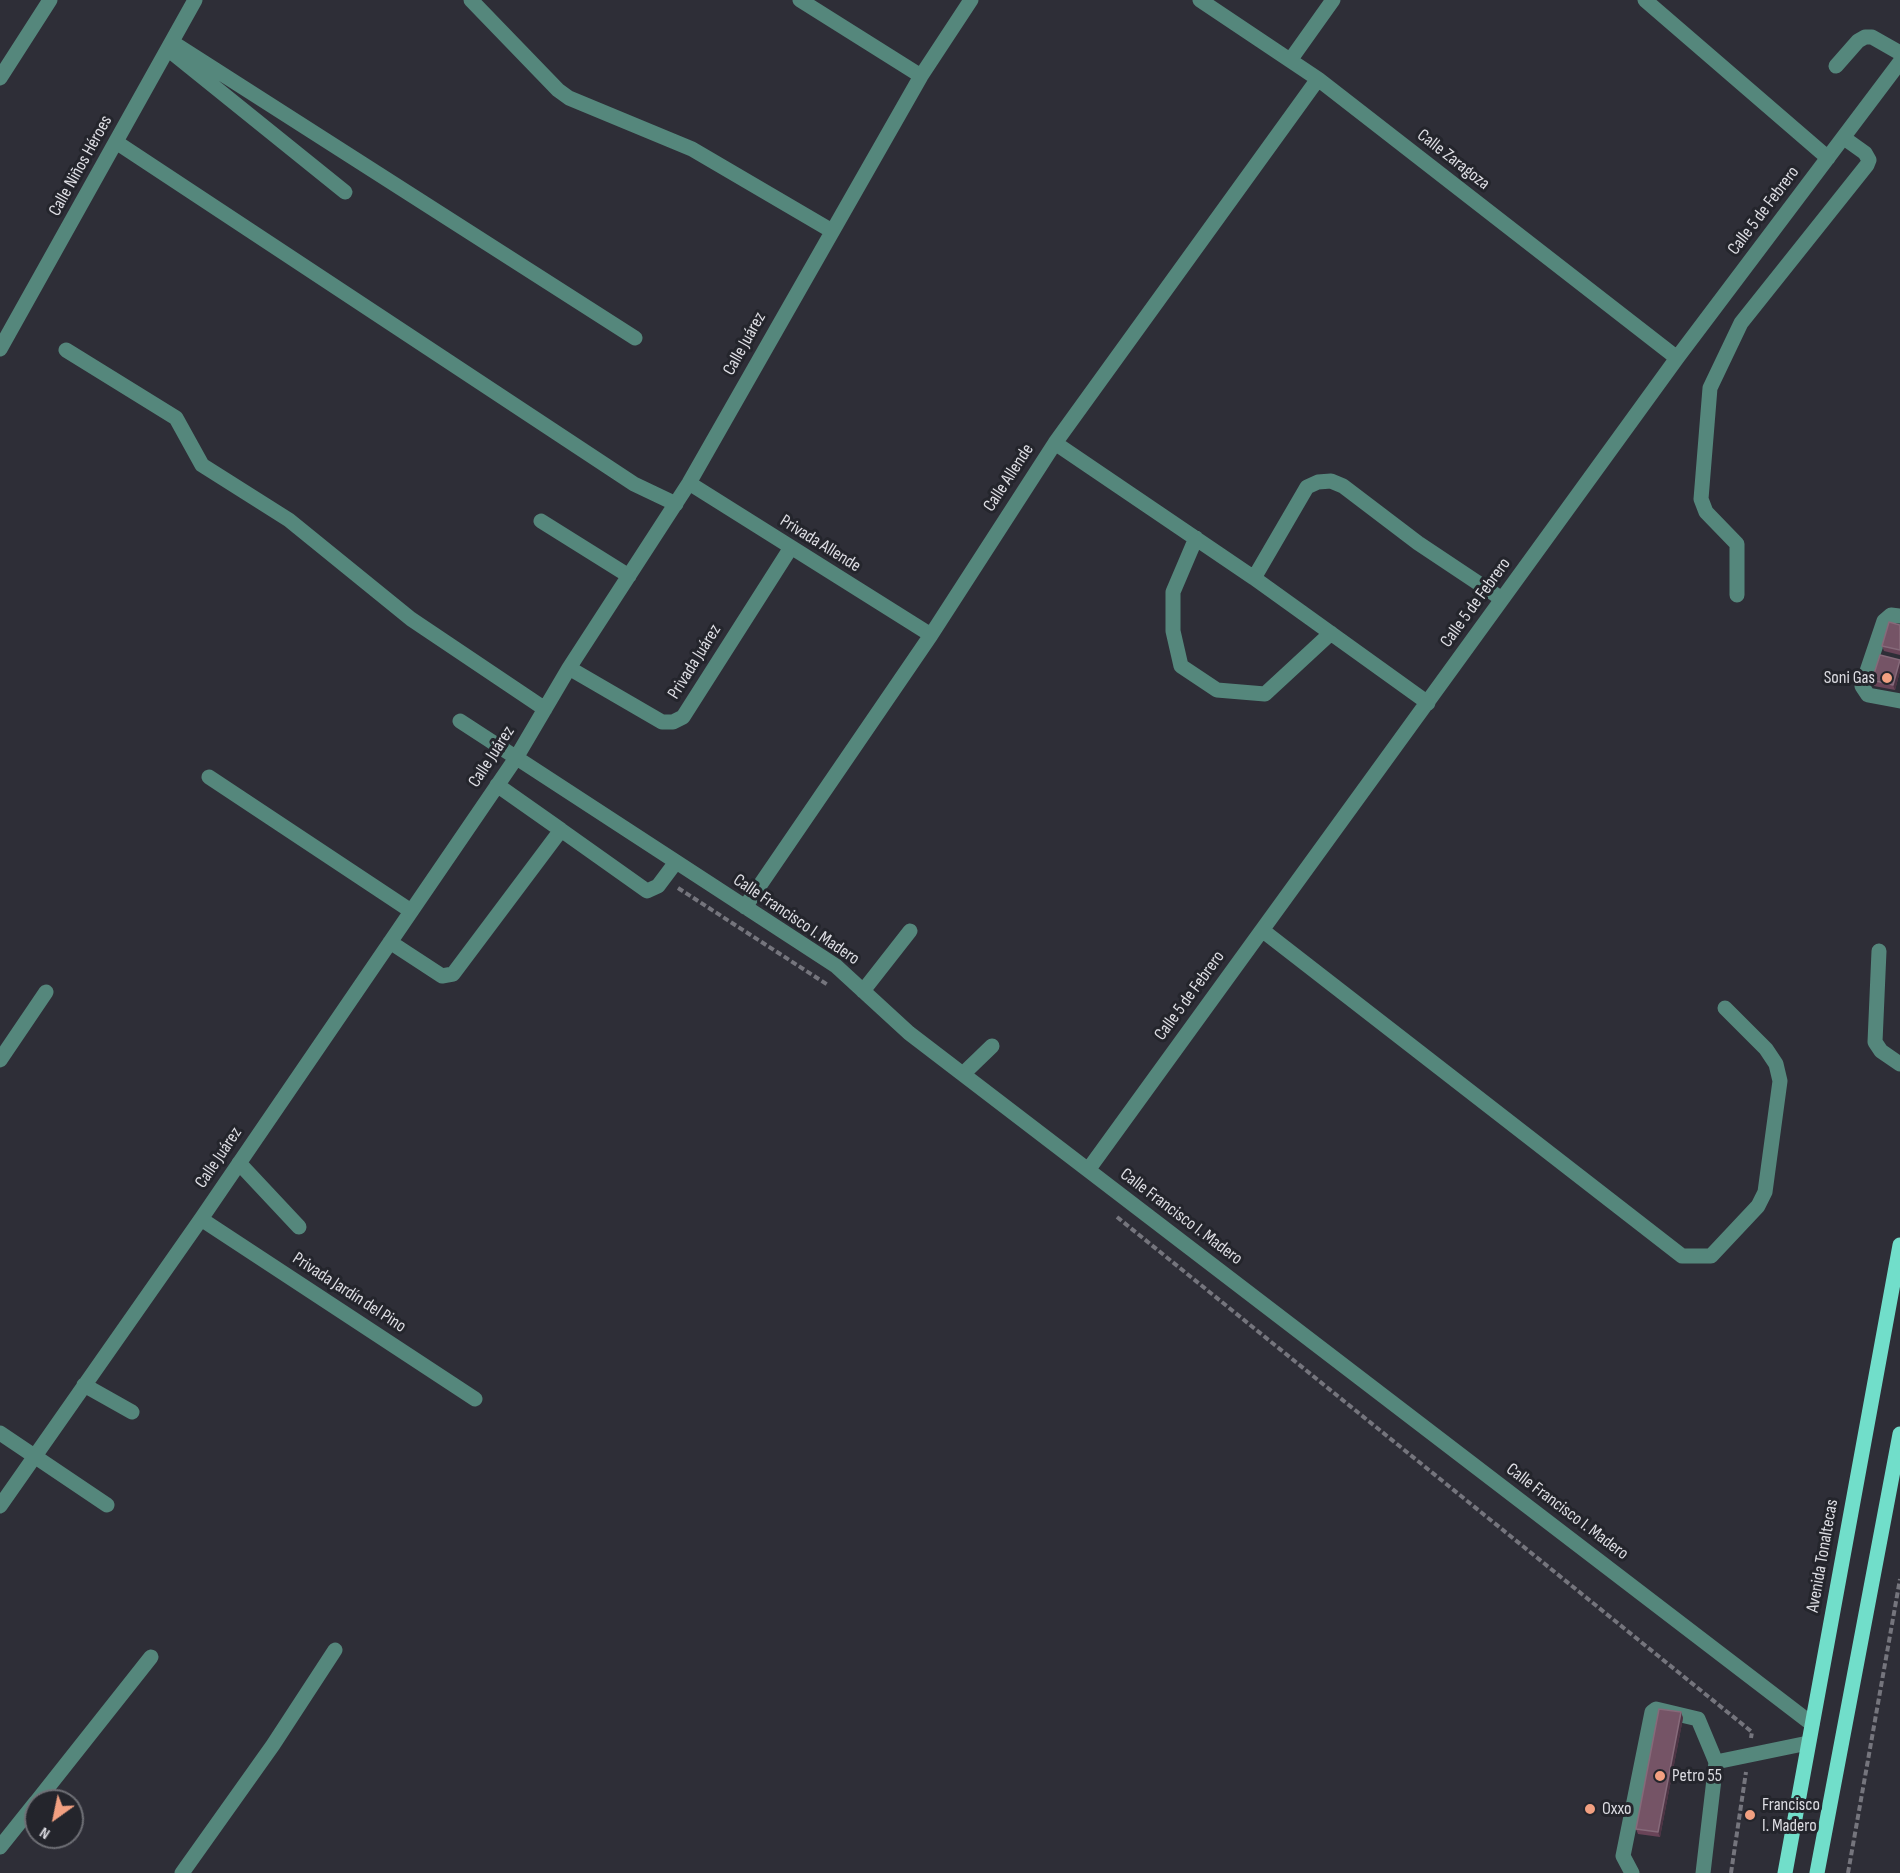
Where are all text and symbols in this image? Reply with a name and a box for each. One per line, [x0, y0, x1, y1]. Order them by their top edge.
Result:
street label: Calle Niños Héroes [45, 112, 117, 220]
street label: Calle Zaragoza [1412, 125, 1494, 195]
street label: Calle 5 de Febrero [1724, 162, 1804, 260]
street label: Calle Juárez [719, 309, 771, 379]
street label: Calle Allende [979, 440, 1039, 516]
street label: Privada Allende [776, 511, 864, 577]
street label: Calle 5 de Febrero [1436, 554, 1516, 652]
street label: Privada Juárez [664, 621, 726, 703]
place label: Soni Gas [1824, 667, 1875, 689]
marker: Soni Gas [1880, 671, 1894, 685]
street label: Calle Juárez [464, 722, 520, 792]
street label: Calle Francisco I. Madero [729, 870, 863, 970]
street label: Calle 5 de Febrero [1150, 947, 1230, 1045]
street label: Calle Juárez [191, 1123, 247, 1193]
street label: Calle Francisco I. Madero [1116, 1164, 1246, 1270]
street label: Privada Jardín del Pino [288, 1248, 410, 1338]
street label: Calle Francisco I. Madero [1502, 1459, 1632, 1565]
street label: Avenida Tonaltecas [1802, 1498, 1844, 1614]
place label: Petro 55 [1672, 1765, 1722, 1787]
marker: Petro 55 [1653, 1769, 1667, 1783]
north arrow [24, 1789, 84, 1849]
place label: Francisco I. Madero [1762, 1794, 1820, 1836]
place label: Oxxo [1602, 1798, 1632, 1820]
marker: Oxxo [1583, 1802, 1597, 1816]
marker: Francisco I. Madero [1743, 1808, 1757, 1822]
text: N [36, 1823, 54, 1843]

